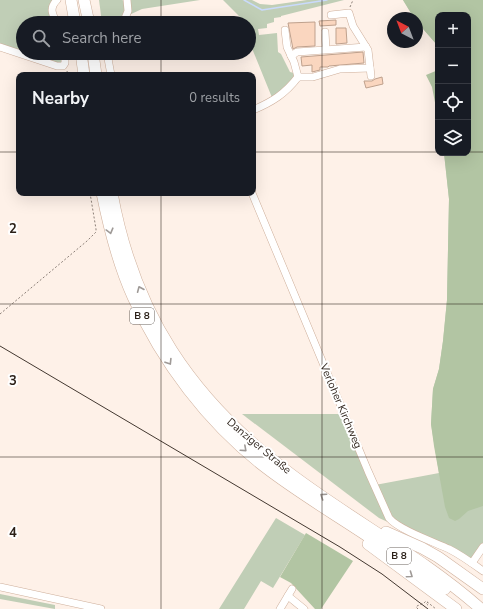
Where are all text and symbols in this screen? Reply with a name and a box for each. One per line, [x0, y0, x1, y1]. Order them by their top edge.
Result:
north arrow [387, 12, 423, 48]
map controls [435, 12, 471, 156]
button: + [435, 12, 471, 48]
search box [16, 16, 256, 60]
icon: search [30, 27, 52, 49]
text: Search here [62, 28, 142, 48]
button: − [435, 48, 471, 84]
button: locate [435, 84, 471, 120]
text: Nearby [32, 87, 89, 110]
text: 0 results [189, 89, 240, 107]
button: layers [435, 120, 471, 156]
text: 2 [9, 220, 17, 238]
one-way arrow [106, 228, 114, 234]
one-way arrow [137, 286, 145, 294]
road number: B 8 [130, 308, 154, 324]
one-way arrow [164, 358, 171, 365]
street label: Verloher Kirchweg [316, 360, 366, 451]
text: 3 [9, 372, 17, 390]
street label: Danziger Straße [224, 415, 295, 478]
one-way arrow [239, 444, 246, 451]
one-way arrow [320, 493, 327, 501]
text: 4 [9, 524, 17, 542]
road number: B 8 [387, 548, 411, 564]
one-way arrow [406, 570, 413, 577]

